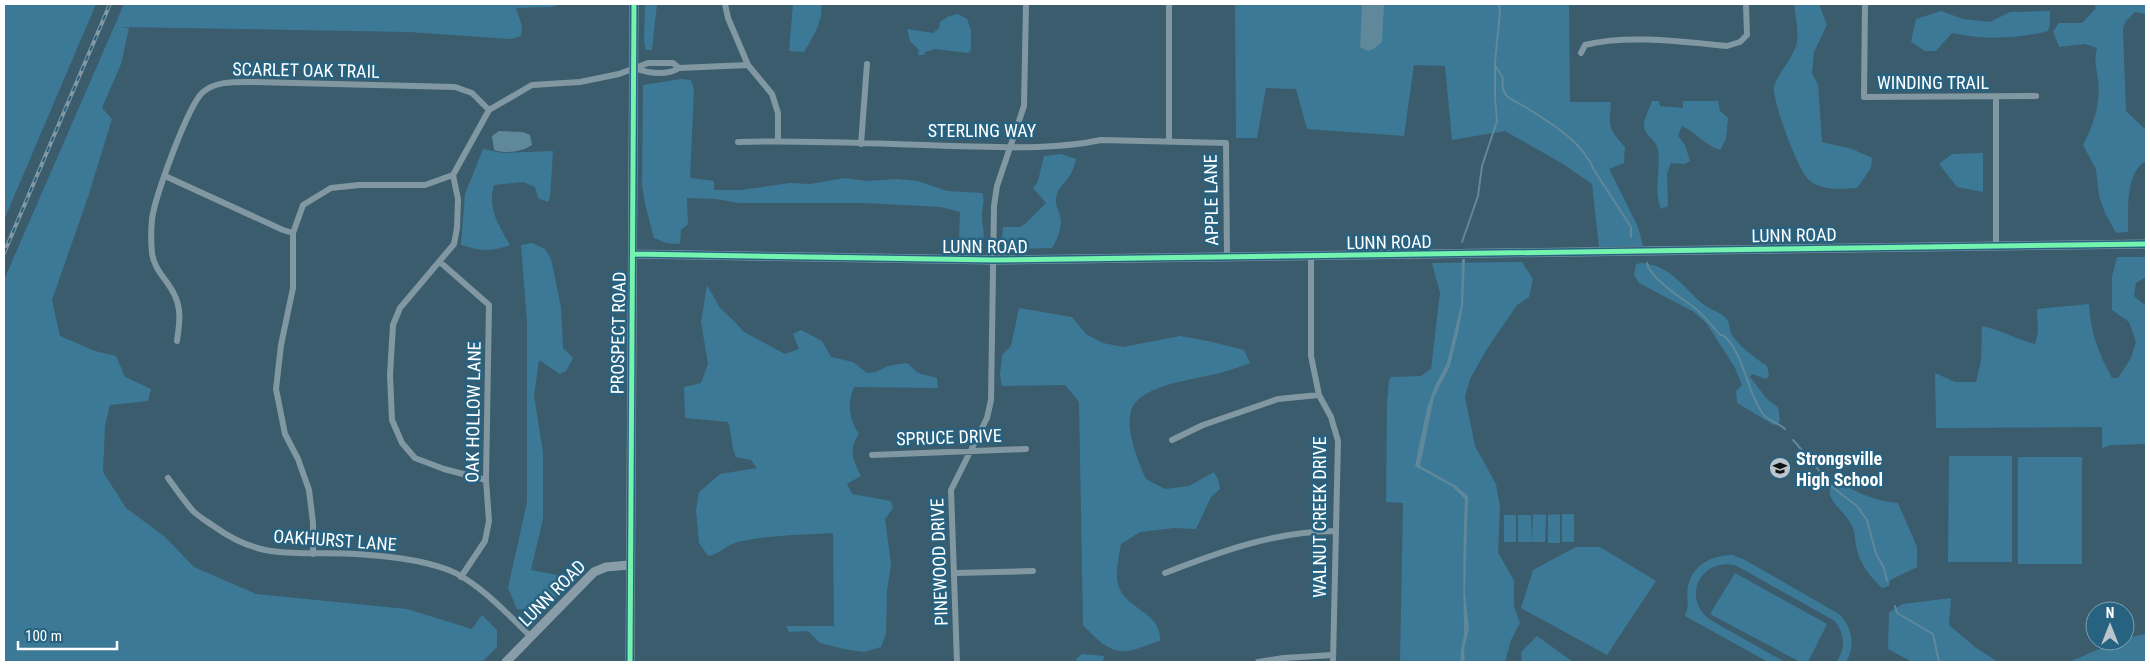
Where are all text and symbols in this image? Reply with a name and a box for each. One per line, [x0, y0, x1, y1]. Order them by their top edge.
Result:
street label: SCARLET OAK TRAIL [232, 58, 380, 82]
street label: WINDING TRAIL [1877, 72, 1989, 93]
street label: STERLING WAY [928, 120, 1037, 141]
street label: APPLE LANE [1200, 154, 1222, 246]
street label: LUNN ROAD [1751, 224, 1837, 246]
street label: LUNN ROAD [1346, 231, 1432, 253]
street label: LUNN ROAD [942, 236, 1028, 257]
street label: PROSPECT ROAD [606, 272, 630, 394]
street label: OAK HOLLOW LANE [461, 341, 485, 483]
street label: SPRUCE DRIVE [896, 425, 1002, 449]
street label: WALNUT CREEK DRIVE [1309, 436, 1330, 598]
place label: Strongsville High School [1796, 448, 1883, 490]
school or university icon: Strongsville High School [1768, 456, 1792, 480]
street label: PINEWOOD DRIVE [926, 498, 952, 626]
street label: OAKHURST LANE [273, 525, 397, 555]
street label: LUNN ROAD [514, 555, 590, 631]
north arrow [2085, 601, 2135, 651]
text: N [2106, 605, 2114, 621]
scale bar [18, 618, 116, 650]
text: 100 m [25, 627, 62, 645]

